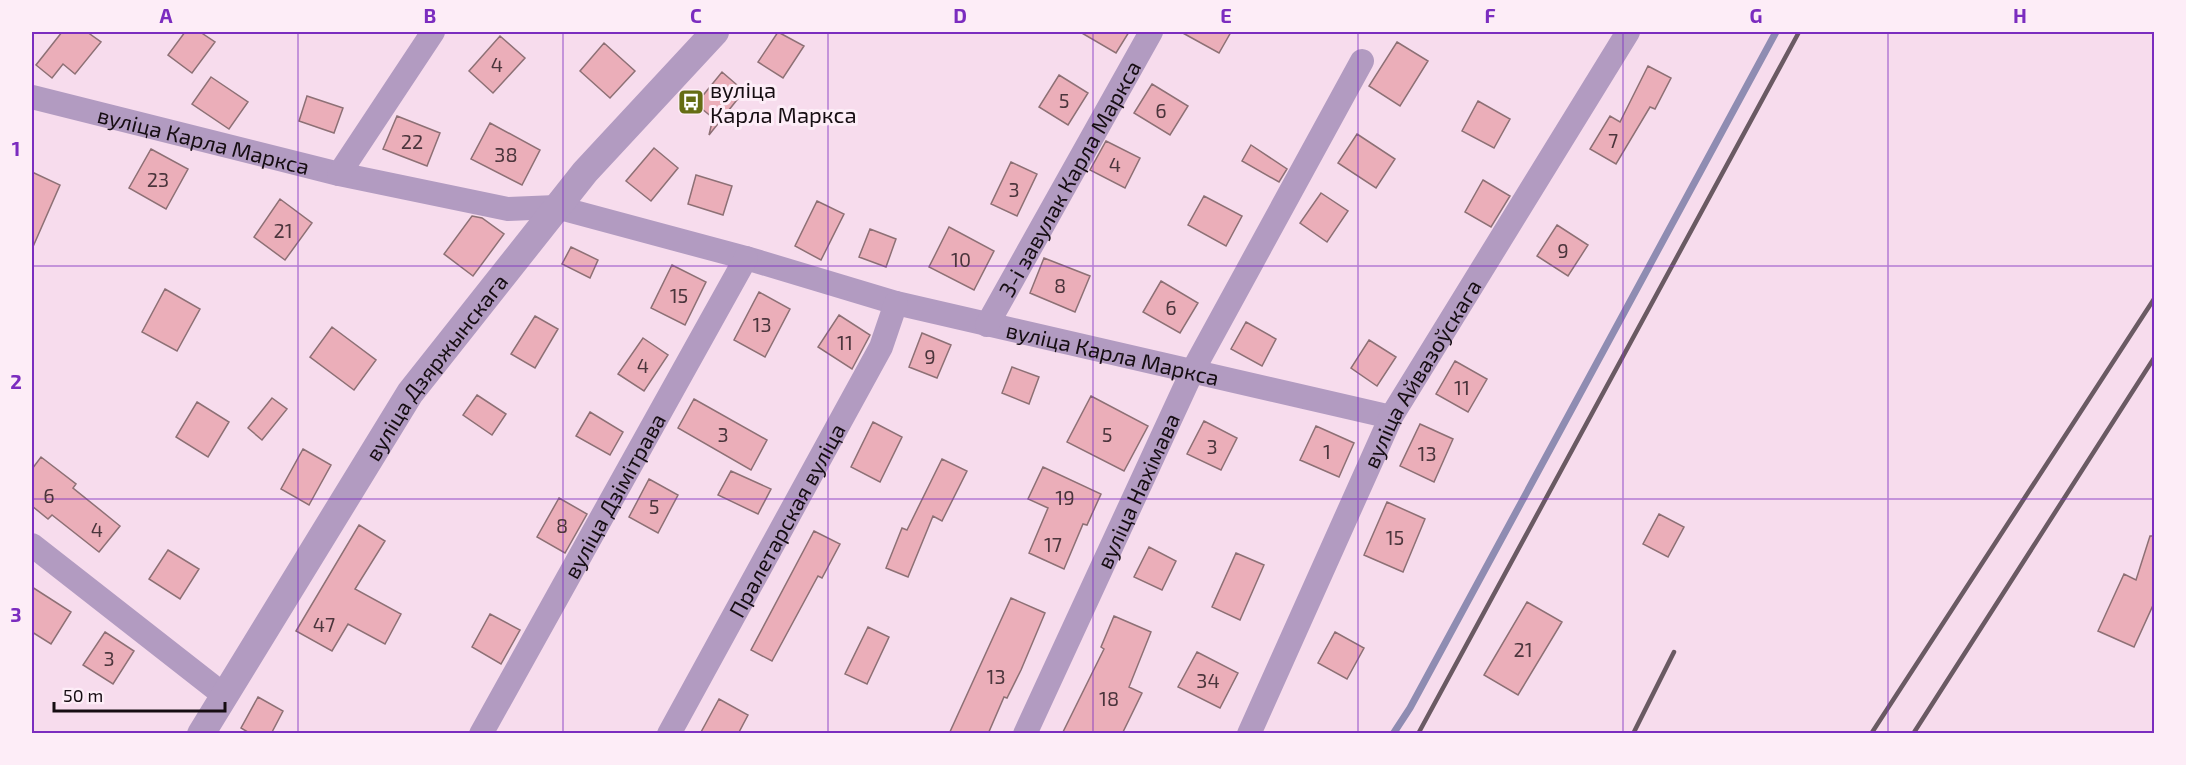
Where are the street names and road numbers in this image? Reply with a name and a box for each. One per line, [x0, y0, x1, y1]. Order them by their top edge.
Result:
street label: 3-і завулак Карла Маркса [993, 55, 1145, 301]
street label: вуліца Карла Маркса [95, 101, 312, 179]
street label: вуліца Дзяржынскага [359, 268, 512, 465]
street label: вуліца Айвазоўскага [1357, 274, 1486, 472]
street label: вуліца Карла Маркса [1004, 316, 1222, 390]
street label: вуліца Дзімітрава [557, 408, 670, 583]
street label: вуліца Нахімава [1090, 409, 1184, 572]
street label: Пралетарская вуліца [723, 419, 850, 621]

